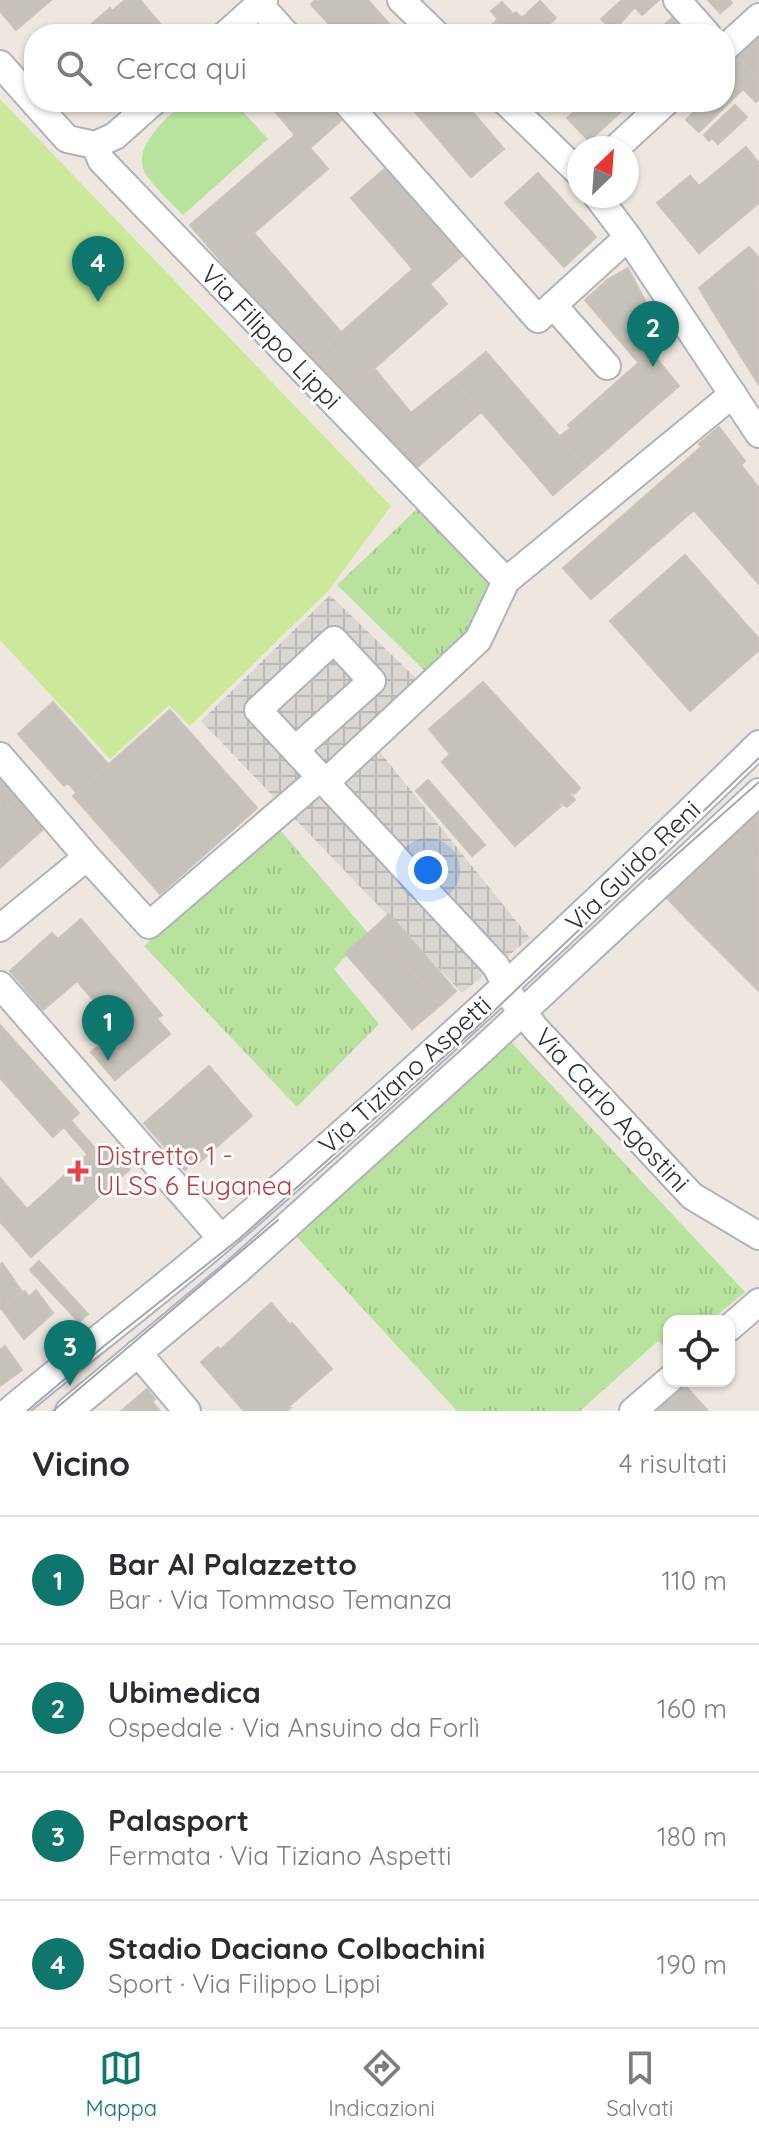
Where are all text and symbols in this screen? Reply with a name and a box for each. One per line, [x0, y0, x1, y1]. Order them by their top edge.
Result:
search box [24, 24, 735, 112]
icon: search [52, 46, 96, 90]
text: Cerca qui [116, 49, 247, 87]
north arrow [567, 136, 639, 208]
pin: 4 [72, 236, 124, 302]
street label: Via Filippo Lippi [194, 257, 349, 416]
pin: 2 [627, 301, 679, 367]
street label: Via Guido Reni [558, 793, 707, 938]
your location [408, 850, 448, 890]
street label: Via Tiziano Aspetti [311, 988, 498, 1161]
pin: 1 [82, 995, 134, 1061]
street label: Via Carlo Agostini [528, 1021, 697, 1199]
place label: Distretto 1 - ULSS 6 Euganea [96, 1139, 292, 1202]
marker: Distretto 1 - ULSS 6 Euganea [67, 1160, 89, 1182]
map controls [663, 1315, 735, 1387]
button: locate [663, 1315, 735, 1387]
pin: 3 [44, 1320, 96, 1386]
text: Vicino [32, 1442, 130, 1485]
text: 4 risultati [619, 1447, 727, 1480]
text: Bar Al Palazzetto [108, 1545, 357, 1583]
text: 1 [53, 1564, 63, 1597]
text: 110 m [661, 1564, 727, 1597]
text: Bar · Via Tommaso Temanza [108, 1583, 452, 1616]
text: Ubimedica [108, 1673, 261, 1711]
text: 2 [51, 1692, 65, 1725]
text: 160 m [657, 1692, 727, 1725]
text: Ospedale · Via Ansuino da Forlì [108, 1711, 480, 1744]
text: Palasport [108, 1801, 249, 1839]
text: 3 [51, 1820, 65, 1853]
text: 180 m [657, 1820, 727, 1853]
text: Fermata · Via Tiziano Aspetti [108, 1839, 452, 1872]
text: Stadio Daciano Colbachini [108, 1929, 485, 1967]
text: 4 [50, 1948, 66, 1981]
text: 190 m [657, 1948, 727, 1981]
text: Sport · Via Filippo Lippi [108, 1967, 380, 2000]
tab: Mappa [86, 2046, 157, 2122]
tab: Indicazioni [328, 2046, 435, 2122]
tab: Salvati [606, 2046, 673, 2122]

